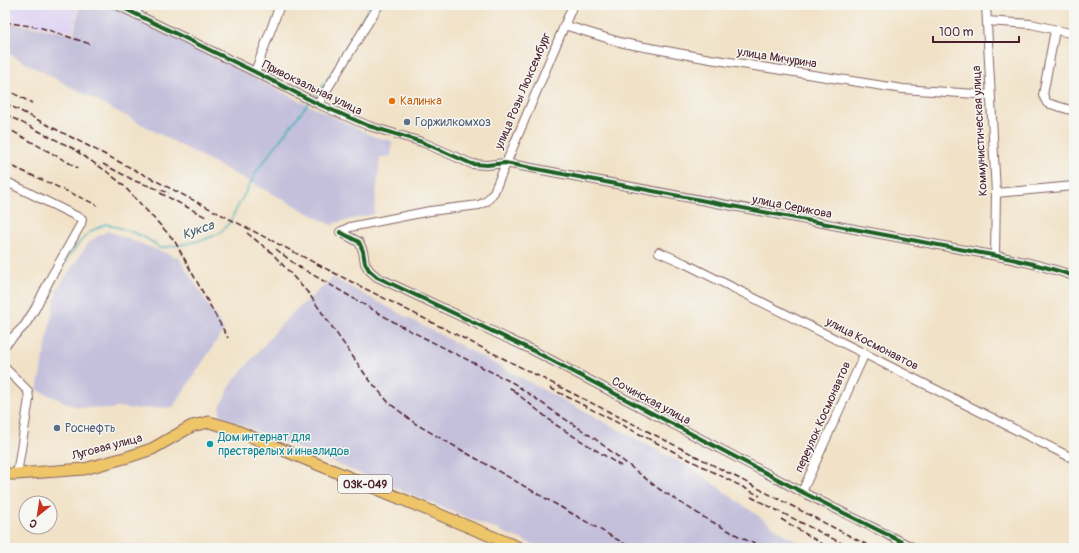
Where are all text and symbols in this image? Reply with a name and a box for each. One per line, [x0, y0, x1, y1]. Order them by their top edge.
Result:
scale bar [933, 18, 1019, 44]
text: 100 m [939, 25, 974, 40]
street label: улица Розы Люксембург [491, 30, 554, 153]
street label: улица Мичурина [735, 44, 818, 72]
street label: Привокзальная улица [259, 57, 365, 119]
street label: Коммунистическая улица [969, 65, 991, 197]
place label: Калинка [400, 94, 442, 109]
marker: Калинка [387, 96, 397, 106]
place label: Горжилкомхоз [415, 115, 491, 130]
marker: Горжилкомхоз [402, 117, 412, 127]
street label: улица Серикова [750, 192, 834, 222]
water label: Кукса [180, 217, 217, 243]
street label: улица Космонавтов [822, 314, 921, 374]
street label: переулок Космонавтов [792, 359, 854, 475]
street label: Сочинская улица [609, 374, 693, 428]
place label: Роснефть [65, 421, 115, 436]
marker: Роснефть [52, 423, 62, 433]
street label: Луговая улица [69, 430, 144, 464]
place label: Дом интернат для престарелых и инвалидов [217, 430, 349, 459]
marker: Дом интернат для престарелых и инвалидов [205, 439, 215, 449]
road number: 03К-049 [338, 475, 392, 493]
north arrow [18, 495, 58, 535]
text: С [27, 516, 39, 531]

